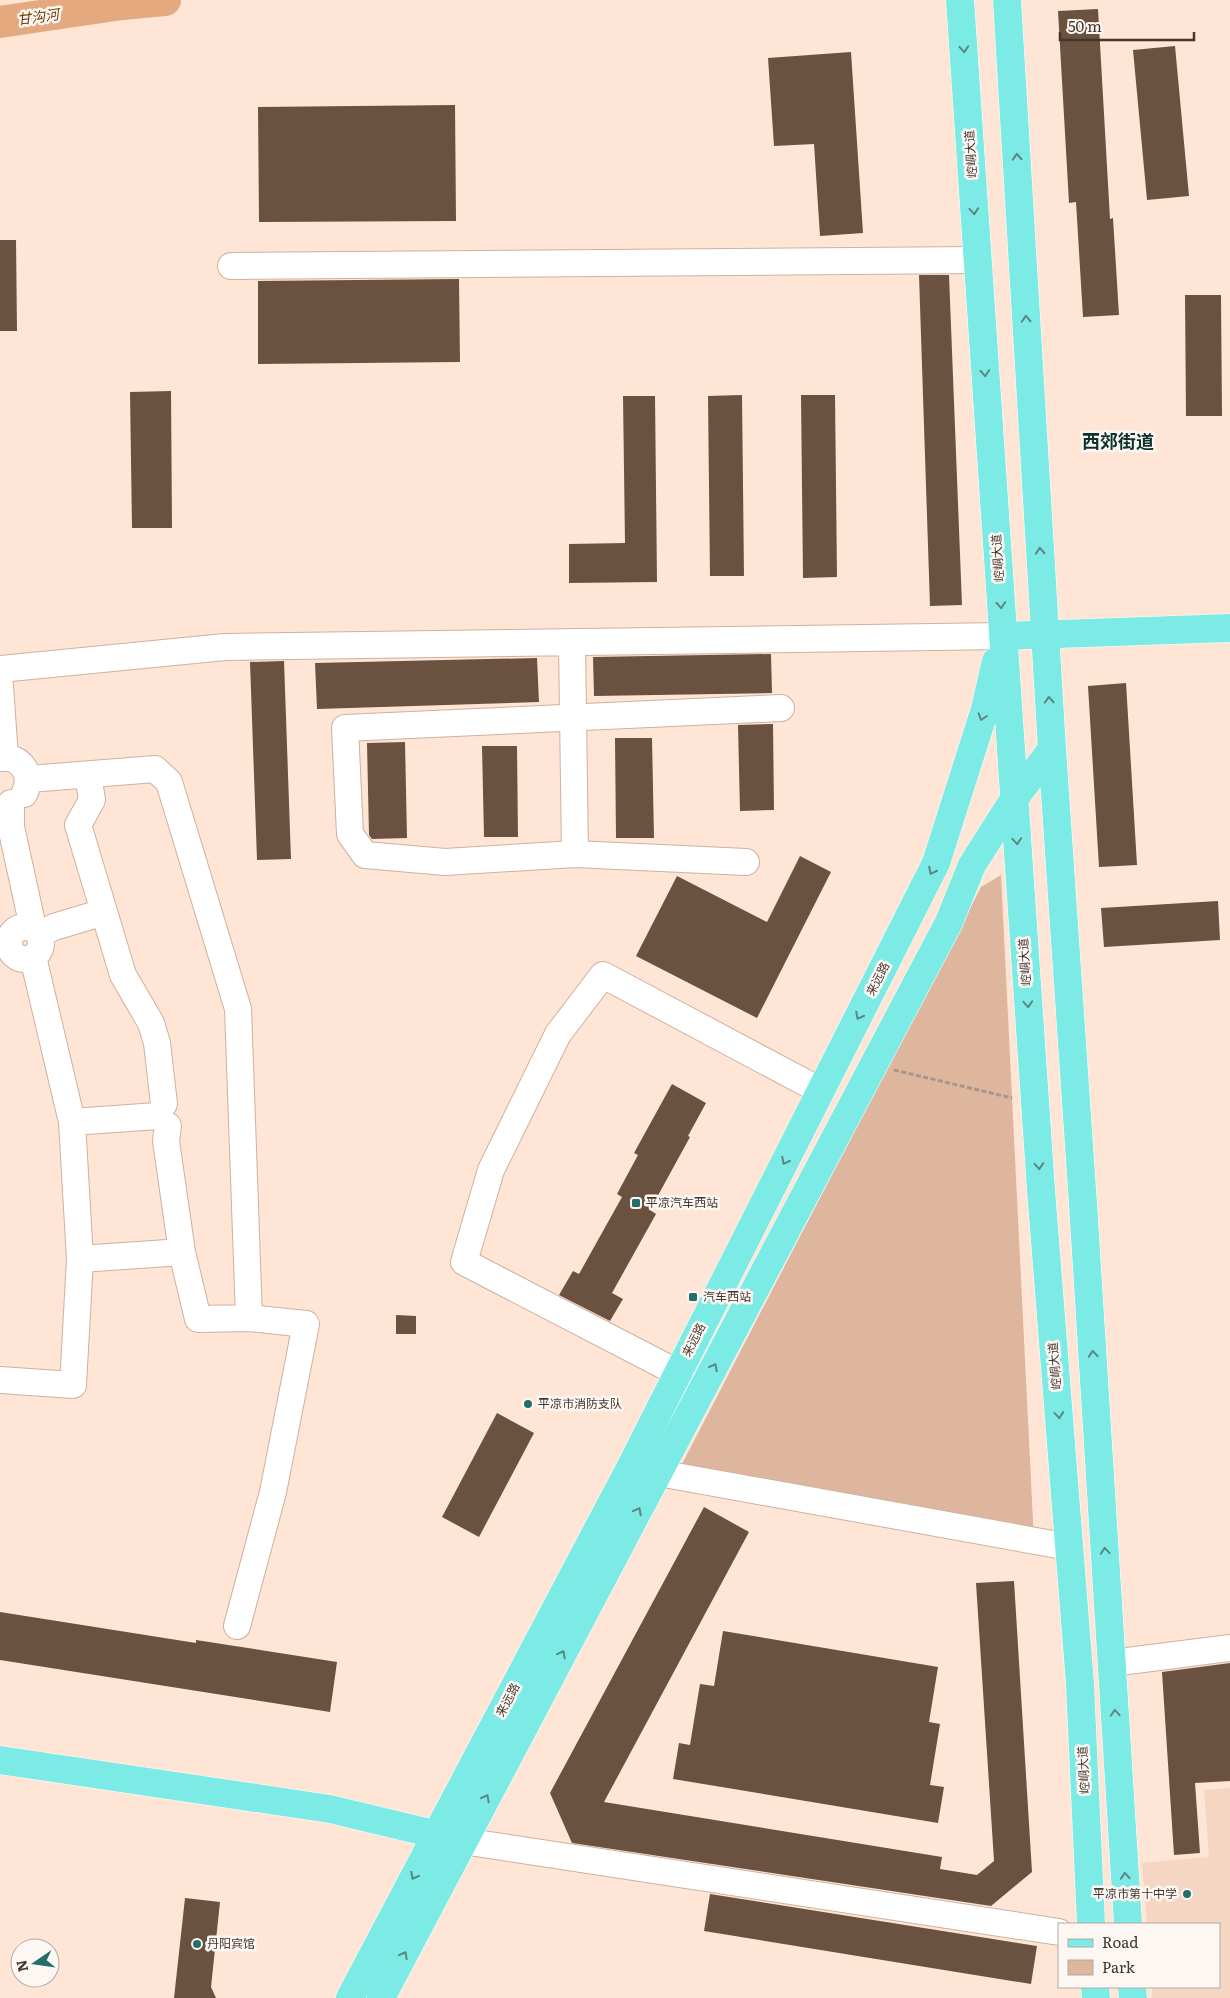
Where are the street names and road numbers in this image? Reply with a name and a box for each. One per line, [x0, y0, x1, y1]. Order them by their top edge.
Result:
street label: 崆峒大道 [959, 129, 981, 179]
street label: 崆峒大道 [986, 533, 1008, 583]
street label: 崆峒大道 [1013, 937, 1035, 987]
street label: 来远路 [861, 958, 893, 999]
street label: 来远路 [677, 1319, 709, 1360]
street label: 崆峒大道 [1043, 1341, 1065, 1391]
street label: 来远路 [491, 1679, 524, 1720]
street label: 崆峒大道 [1073, 1746, 1093, 1794]

